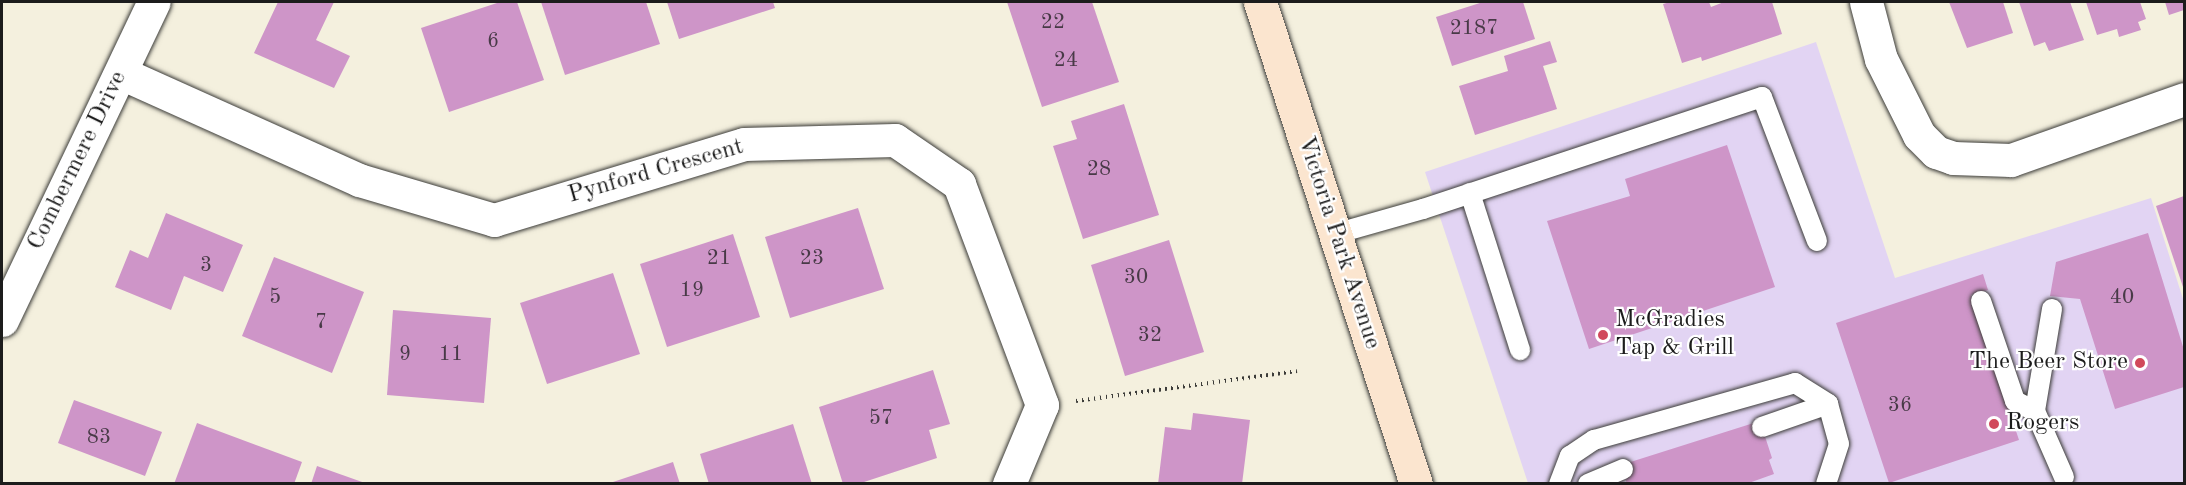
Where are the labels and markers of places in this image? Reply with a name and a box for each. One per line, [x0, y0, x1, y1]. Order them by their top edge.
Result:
place label: McGradies Tap & Grill [1615, 307, 1734, 363]
marker: McGradies Tap & Grill [1596, 328, 1610, 342]
place label: The Beer Store [1969, 349, 2128, 377]
marker: The Beer Store [2133, 356, 2147, 370]
place label: Rogers [2006, 410, 2079, 438]
marker: Rogers [1987, 417, 2001, 431]

